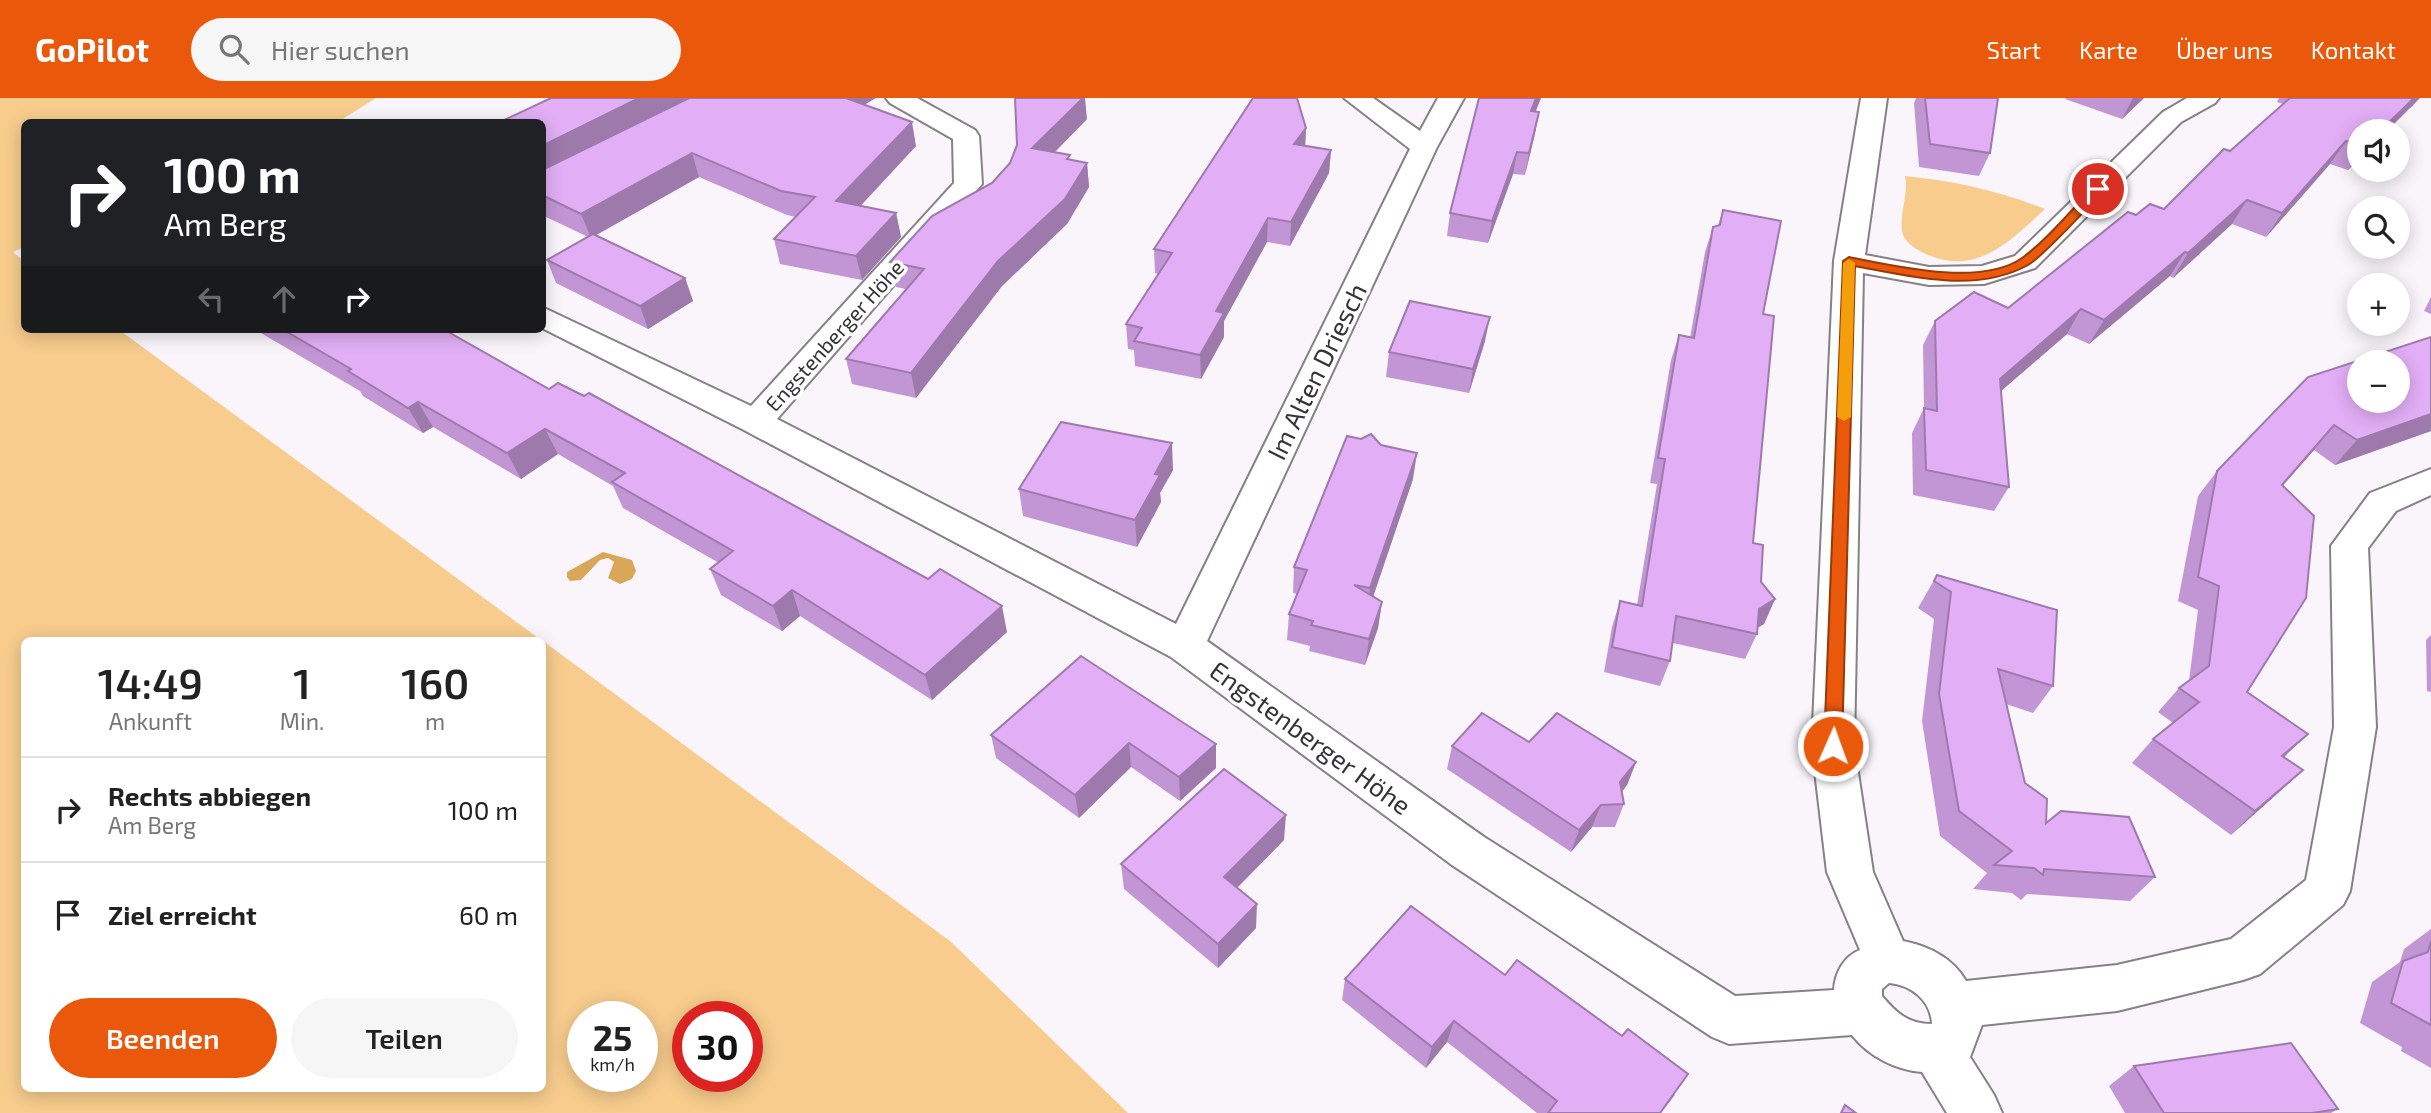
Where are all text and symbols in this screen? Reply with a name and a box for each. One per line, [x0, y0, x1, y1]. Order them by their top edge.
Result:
search box [191, 18, 681, 81]
text: GoPilot [35, 29, 149, 69]
icon: search [215, 30, 253, 68]
text: Hier suchen [271, 34, 409, 65]
text: Start [1987, 35, 2041, 64]
text: Karte [2079, 35, 2138, 64]
text: Über uns [2176, 35, 2273, 64]
text: Kontakt [2311, 35, 2396, 64]
map controls [2347, 119, 2410, 413]
button: sound [2347, 119, 2410, 182]
text: 100 m [164, 144, 301, 203]
icon: right [49, 147, 140, 238]
pin [2068, 159, 2128, 219]
icon: arrive [2079, 170, 2117, 208]
button: search [2347, 196, 2410, 259]
text: Am Berg [164, 204, 287, 242]
street label: Engstenberger Höhe [760, 254, 908, 416]
button: + [2347, 273, 2410, 336]
street label: Im Alten Driesch [1260, 278, 1372, 464]
icon: left [192, 280, 230, 318]
icon: ahead [265, 280, 303, 318]
icon: right [338, 280, 376, 318]
button: − [2347, 350, 2410, 413]
street label: Engstenberger Höhe [1205, 654, 1417, 820]
text: 14:49 [98, 657, 203, 707]
text: 1 [293, 657, 311, 707]
text: 160 [401, 657, 469, 707]
text: Ankunft [109, 707, 192, 735]
text: Min. [280, 707, 324, 735]
text: m [425, 707, 445, 735]
position arrow [1796, 709, 1870, 783]
text: Rechts abbiegen [108, 780, 311, 811]
icon: right [49, 791, 87, 829]
text: 100 m [448, 794, 518, 825]
text: Am Berg [108, 811, 196, 839]
icon: arrive [49, 896, 87, 934]
text: Ziel erreicht [108, 899, 257, 930]
text: 60 m [459, 899, 518, 930]
button: Beenden [49, 998, 277, 1078]
button: Teilen [291, 998, 518, 1078]
speed limit sign: 30 [672, 1001, 763, 1092]
text: 25 [593, 1016, 632, 1058]
text: km/h [590, 1053, 635, 1075]

